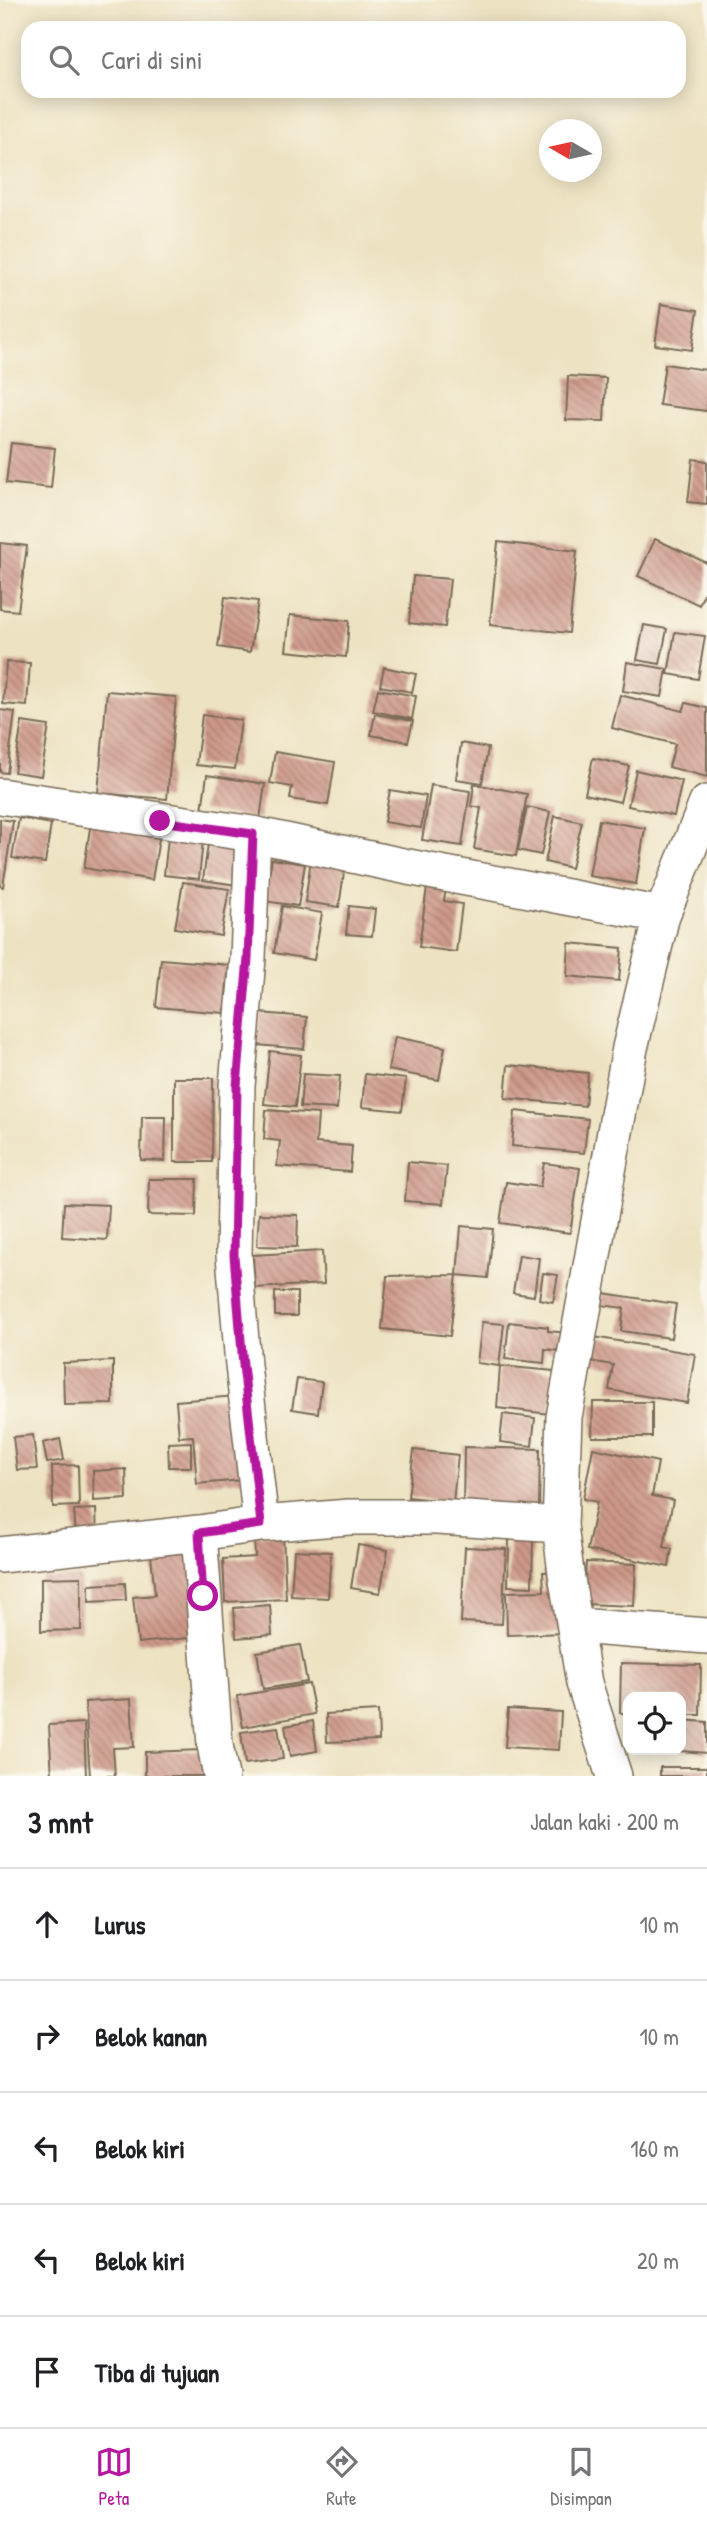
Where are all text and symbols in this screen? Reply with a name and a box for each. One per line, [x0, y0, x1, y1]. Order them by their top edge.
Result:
search box [21, 21, 686, 98]
icon: search [45, 41, 83, 79]
text: Cari di sini [101, 42, 203, 77]
north arrow [539, 119, 602, 182]
route end [144, 805, 175, 836]
route start [187, 1580, 218, 1611]
map controls [623, 1692, 686, 1755]
button: locate [623, 1692, 686, 1755]
text: 3 mnt [28, 1802, 93, 1842]
text: Jalan kaki · 200 m [530, 1806, 679, 1837]
icon: ahead [28, 1905, 66, 1943]
text: Lurus [95, 1907, 146, 1942]
text: 10 m [639, 1909, 679, 1940]
icon: right [28, 2017, 66, 2055]
text: Belok kanan [95, 2019, 207, 2054]
text: 10 m [639, 2021, 679, 2052]
icon: left [28, 2129, 66, 2167]
text: Belok kiri [95, 2131, 185, 2166]
text: 160 m [630, 2133, 679, 2164]
icon: left [28, 2241, 66, 2279]
text: Belok kiri [95, 2243, 185, 2278]
text: 20 m [637, 2245, 679, 2276]
icon: arrive [28, 2353, 66, 2391]
text: Tiba di tujuan [95, 2355, 220, 2390]
tab: Peta [95, 2443, 133, 2511]
tab: Rute [323, 2443, 361, 2511]
tab: Disimpan [550, 2443, 612, 2511]

